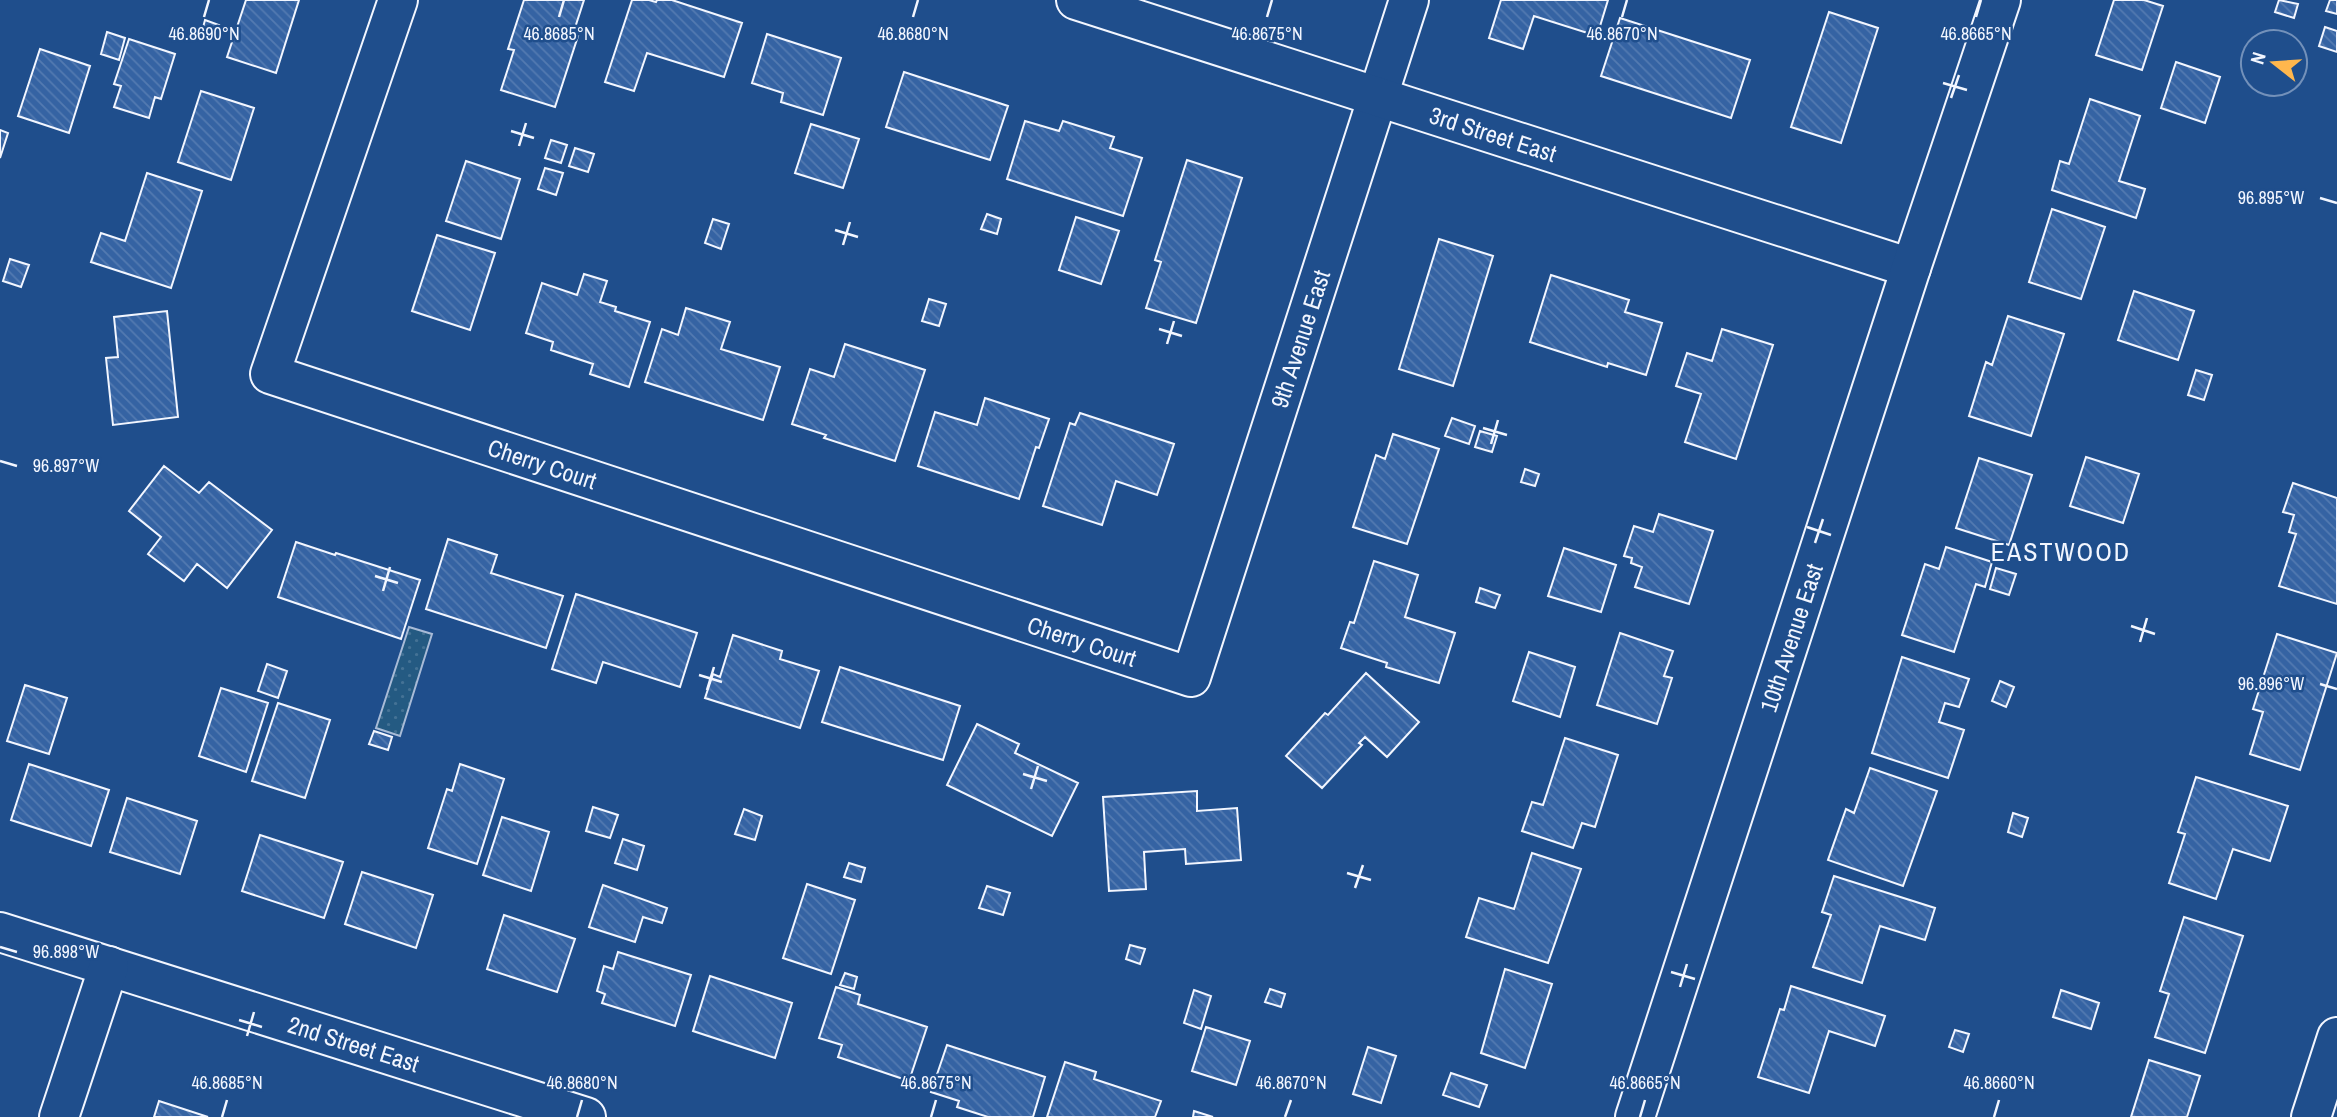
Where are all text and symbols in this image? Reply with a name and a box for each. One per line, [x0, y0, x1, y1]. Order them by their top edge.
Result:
text: 46.8690°N [168, 21, 240, 46]
text: 46.8685°N [523, 21, 595, 46]
text: 46.8680°N [877, 21, 949, 46]
text: 46.8675°N [1231, 21, 1303, 46]
text: 46.8670°N [1586, 21, 1658, 46]
text: 46.8665°N [1940, 21, 2012, 46]
north arrow [2239, 28, 2309, 98]
text: N [2244, 49, 2272, 67]
street label: 3rd Street East [1426, 99, 1561, 169]
text: 96.895°W [2238, 185, 2304, 210]
street label: 9th Avenue East [1263, 265, 1337, 412]
street label: Cherry Court [484, 431, 601, 497]
text: 96.897°W [33, 453, 99, 478]
district label: EASTWOOD [1991, 534, 2131, 569]
street label: 10th Avenue East [1752, 559, 1830, 716]
street label: Cherry Court [1023, 608, 1141, 674]
text: 96.896°W [2238, 671, 2304, 696]
text: 96.898°W [33, 939, 99, 964]
street label: 2nd Street East [284, 1008, 424, 1080]
text: 46.8685°N [191, 1070, 263, 1095]
text: 46.8680°N [546, 1070, 618, 1095]
text: 46.8675°N [900, 1070, 972, 1095]
text: 46.8670°N [1255, 1070, 1327, 1095]
text: 46.8665°N [1609, 1070, 1681, 1095]
text: 46.8660°N [1963, 1070, 2035, 1095]

